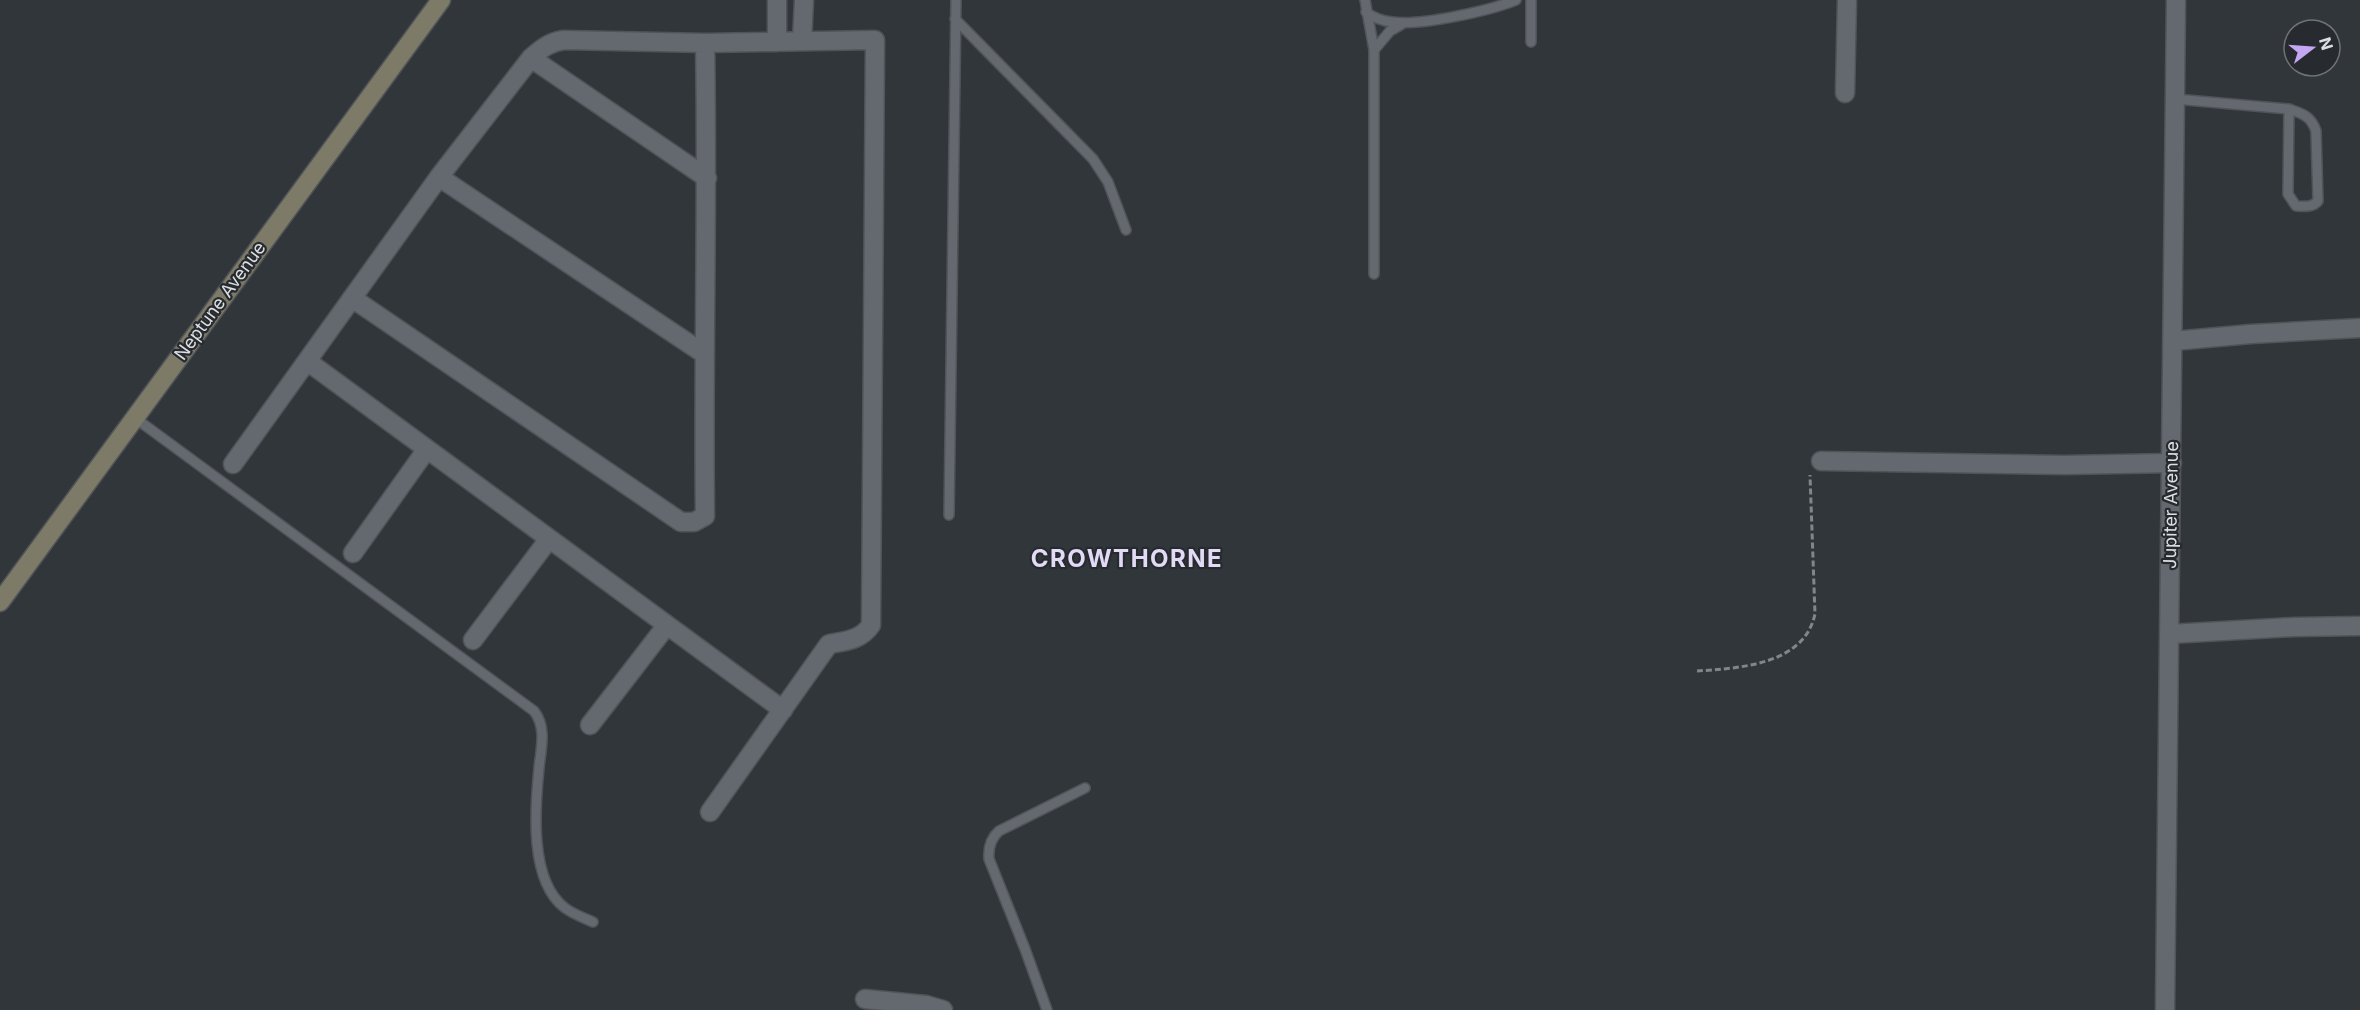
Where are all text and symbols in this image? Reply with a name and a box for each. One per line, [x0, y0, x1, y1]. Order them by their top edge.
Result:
north arrow [2282, 18, 2342, 78]
text: N [2315, 35, 2338, 52]
street label: Neptune Avenue [170, 237, 270, 364]
street label: Jupiter Avenue [2159, 441, 2182, 569]
district label: CROWTHORNE [1031, 544, 1223, 573]

